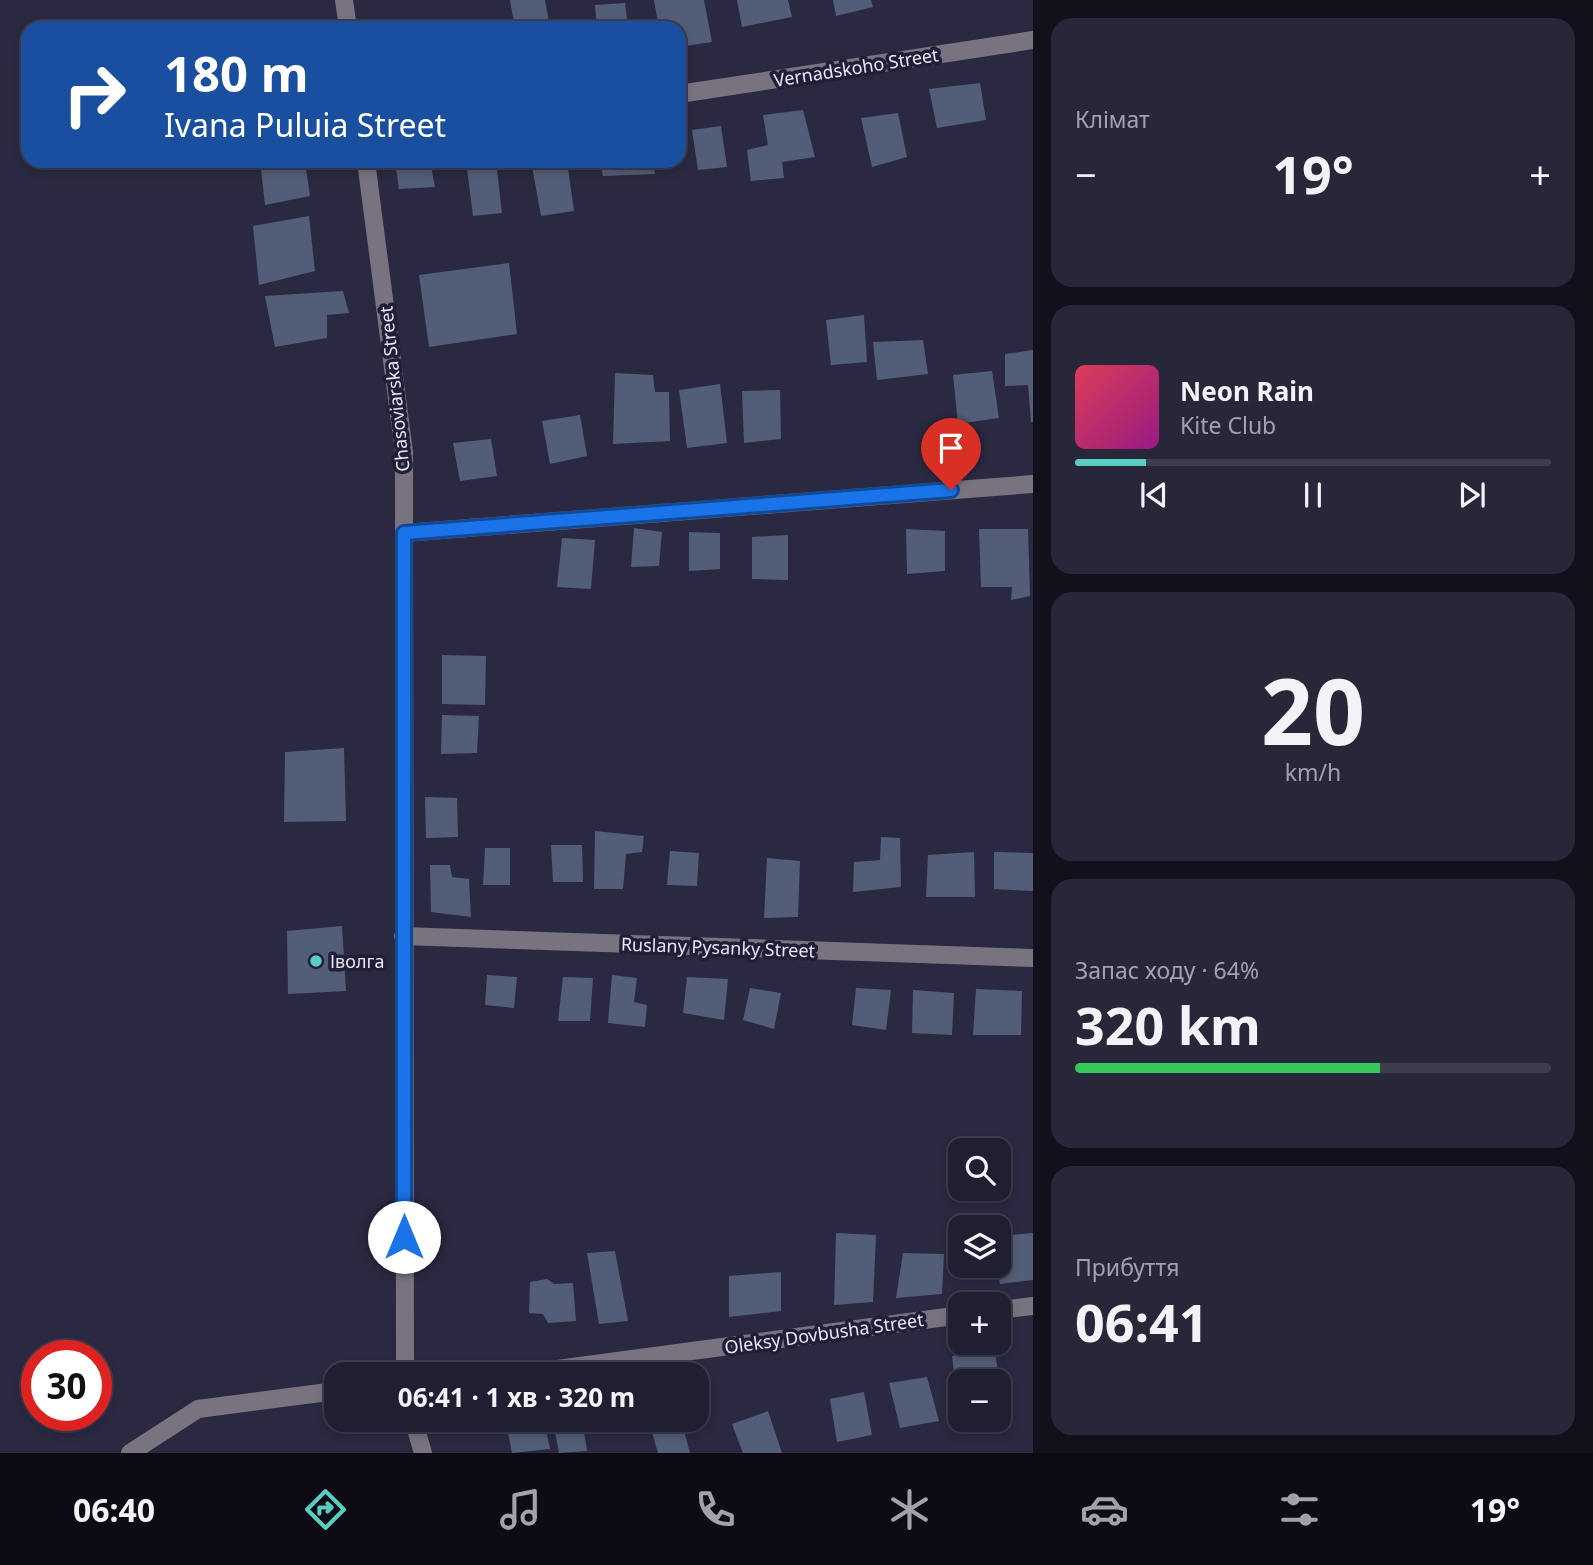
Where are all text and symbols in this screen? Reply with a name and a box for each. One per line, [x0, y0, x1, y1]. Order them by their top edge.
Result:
text: 180 m [164, 40, 309, 106]
street label: Vernadskoho Street [772, 42, 941, 92]
icon: right [49, 49, 140, 140]
text: Ivana Puluia Street [164, 103, 446, 146]
text: Клімат [1075, 103, 1150, 135]
text: 19° [1272, 138, 1354, 209]
text: − [1075, 148, 1097, 200]
text: + [1529, 148, 1551, 200]
street label: Chasoviarska Street [373, 305, 415, 473]
text: Neon Rain [1180, 373, 1314, 409]
text: Kite Club [1180, 409, 1276, 441]
pin [921, 418, 981, 490]
icon: arrive [932, 429, 970, 467]
icon: previous [1135, 476, 1173, 514]
icon: pause [1294, 476, 1332, 514]
icon: next [1453, 476, 1491, 514]
text: 20 [1261, 648, 1365, 772]
text: km/h [1285, 756, 1341, 788]
street label: Ruslany Pysanky Street [620, 932, 816, 962]
place label: Іволга [330, 949, 384, 973]
marker: Іволга [308, 953, 324, 969]
text: Запас ходу · 64% [1075, 954, 1259, 986]
text: 320 km [1075, 989, 1261, 1060]
map controls [948, 1138, 1011, 1432]
button: search [948, 1138, 1011, 1201]
position arrow [367, 1200, 441, 1274]
button: layers [948, 1215, 1011, 1278]
text: Прибуття [1075, 1251, 1180, 1283]
text: 06:41 [1075, 1286, 1209, 1357]
button: + [948, 1292, 1011, 1355]
street label: Oleksy Dovbusha Street [723, 1307, 926, 1359]
speed limit sign: 30 [21, 1340, 112, 1431]
button: − [948, 1369, 1011, 1432]
text: 06:41 · 1 хв · 320 m [398, 1379, 635, 1415]
icon: directions [301, 1485, 350, 1534]
icon: music [496, 1485, 545, 1534]
icon: phone [691, 1485, 740, 1534]
icon: climate [885, 1485, 934, 1534]
icon: car [1080, 1485, 1129, 1534]
icon: filters [1275, 1485, 1324, 1534]
text: 06:40 [73, 1488, 155, 1531]
text: 19° [1470, 1488, 1520, 1531]

